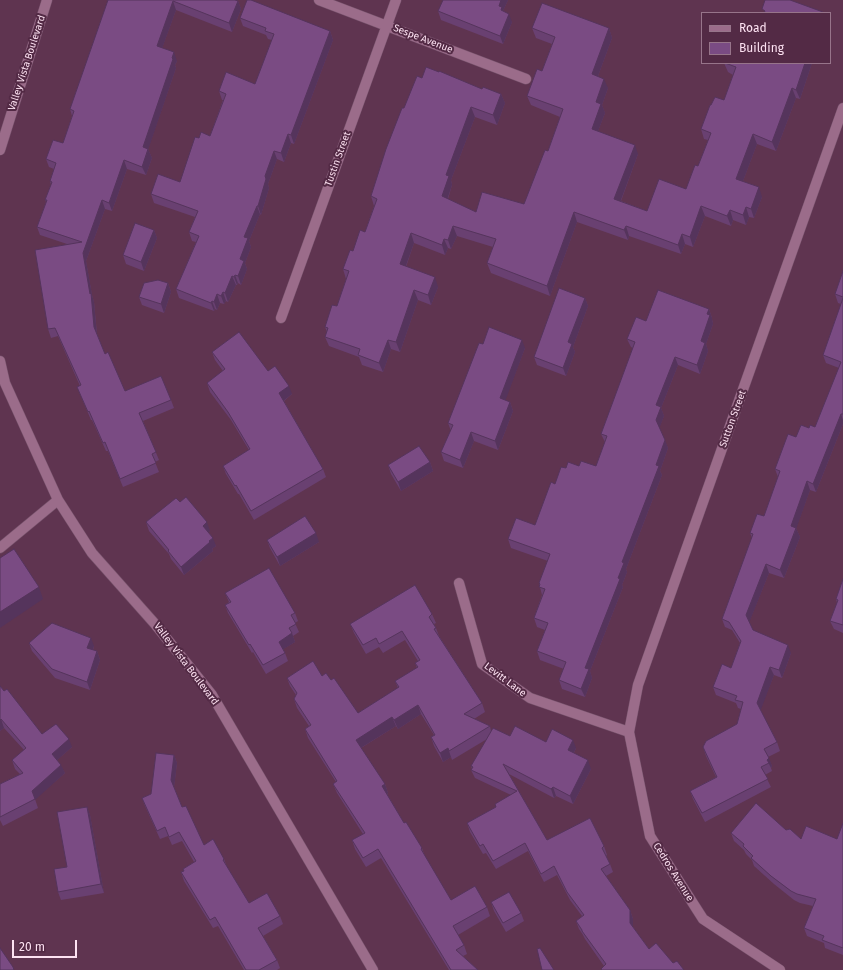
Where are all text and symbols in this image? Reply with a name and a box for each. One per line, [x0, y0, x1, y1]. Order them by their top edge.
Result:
legend [701, 12, 831, 64]
street label: Valley Vista Boulevard [6, 14, 48, 112]
text: Road [739, 21, 767, 35]
street label: Sespe Avenue [392, 22, 454, 56]
text: Building [739, 41, 784, 55]
street label: Tustin Street [323, 130, 353, 188]
street label: Sutton Street [717, 389, 749, 449]
street label: Valley Vista Boulevard [151, 621, 221, 707]
street label: Levitt Lane [482, 660, 528, 700]
street label: Cedros Avenue [650, 841, 696, 903]
scale bar [14, 932, 79, 958]
text: 20 m [19, 940, 45, 954]

